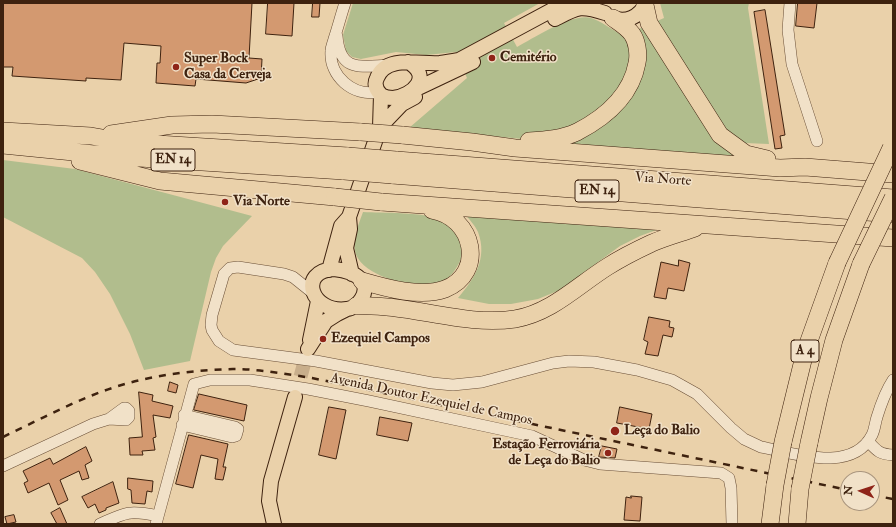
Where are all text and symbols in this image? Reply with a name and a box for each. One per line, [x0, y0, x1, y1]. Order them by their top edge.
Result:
place label: Cemitério [500, 50, 557, 66]
place label: Super Bock Casa da Cerveja [184, 51, 271, 84]
marker: Cemitério [487, 53, 497, 63]
marker: Super Bock Casa da Cerveja [171, 62, 181, 72]
road number: EN 14 [151, 149, 195, 171]
street label: Via Norte [634, 170, 692, 190]
road number: EN 14 [575, 180, 619, 202]
place label: Via Norte [233, 194, 290, 210]
marker: Via Norte [220, 197, 230, 207]
place label: Ezequiel Campos [331, 331, 430, 347]
marker: Ezequiel Campos [318, 334, 328, 344]
road number: A 4 [791, 340, 819, 362]
street label: Avenida Doutor Ezequiel de Campos [329, 370, 533, 430]
place label: Leça do Balio [624, 423, 700, 439]
marker: Leça do Balio [609, 425, 621, 437]
place label: Estação Ferroviária de Leça do Balio [492, 437, 600, 470]
marker: Estação Ferroviária de Leça do Balio [603, 448, 613, 458]
north arrow [840, 471, 880, 511]
text: N [842, 485, 855, 496]

